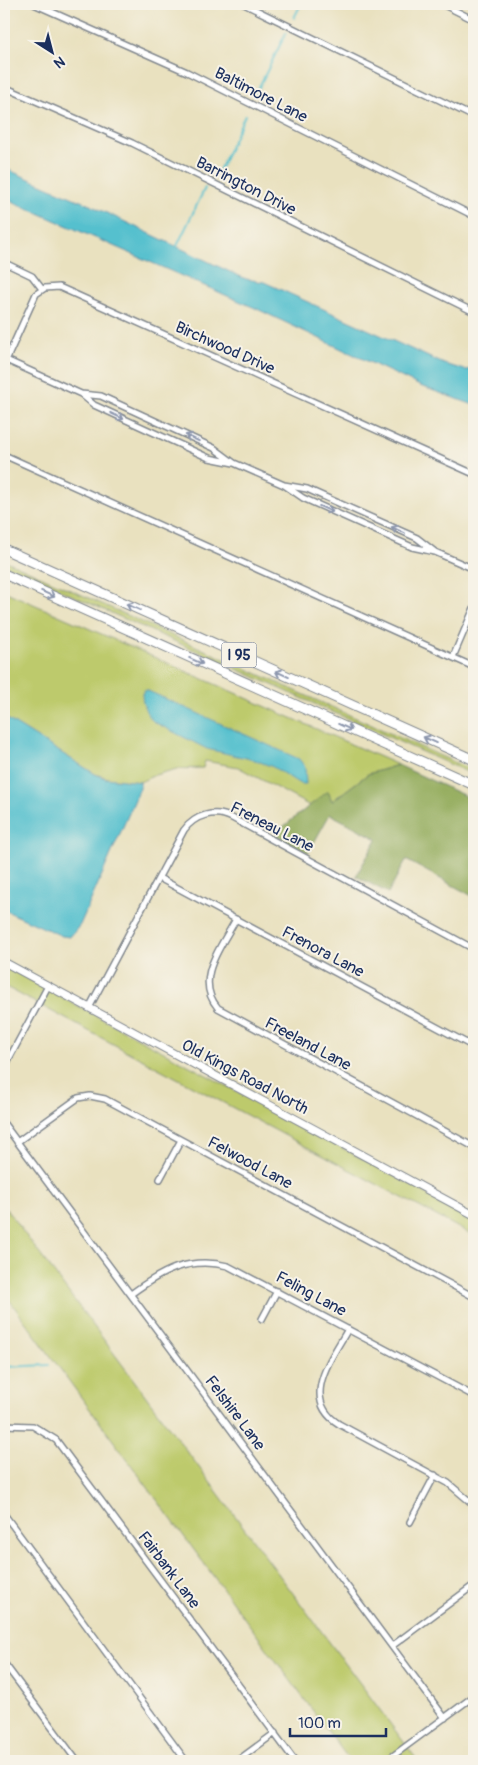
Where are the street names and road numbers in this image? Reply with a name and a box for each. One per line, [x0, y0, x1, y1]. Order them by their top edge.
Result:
street label: Baltimore Lane [211, 63, 311, 127]
street label: Barrington Drive [193, 152, 299, 220]
street label: Birchwood Drive [172, 317, 278, 379]
road number: I 95 [222, 642, 256, 668]
street label: Freneau Lane [227, 797, 317, 857]
street label: Frenora Lane [279, 922, 368, 982]
street label: Freeland Lane [261, 1013, 355, 1075]
street label: Old Kings Road North [178, 1035, 312, 1119]
street label: Felwood Lane [204, 1132, 296, 1194]
street label: Feling Lane [272, 1267, 350, 1321]
street label: Felshire Lane [200, 1372, 270, 1454]
street label: Fairbank Lane [133, 1527, 205, 1613]

